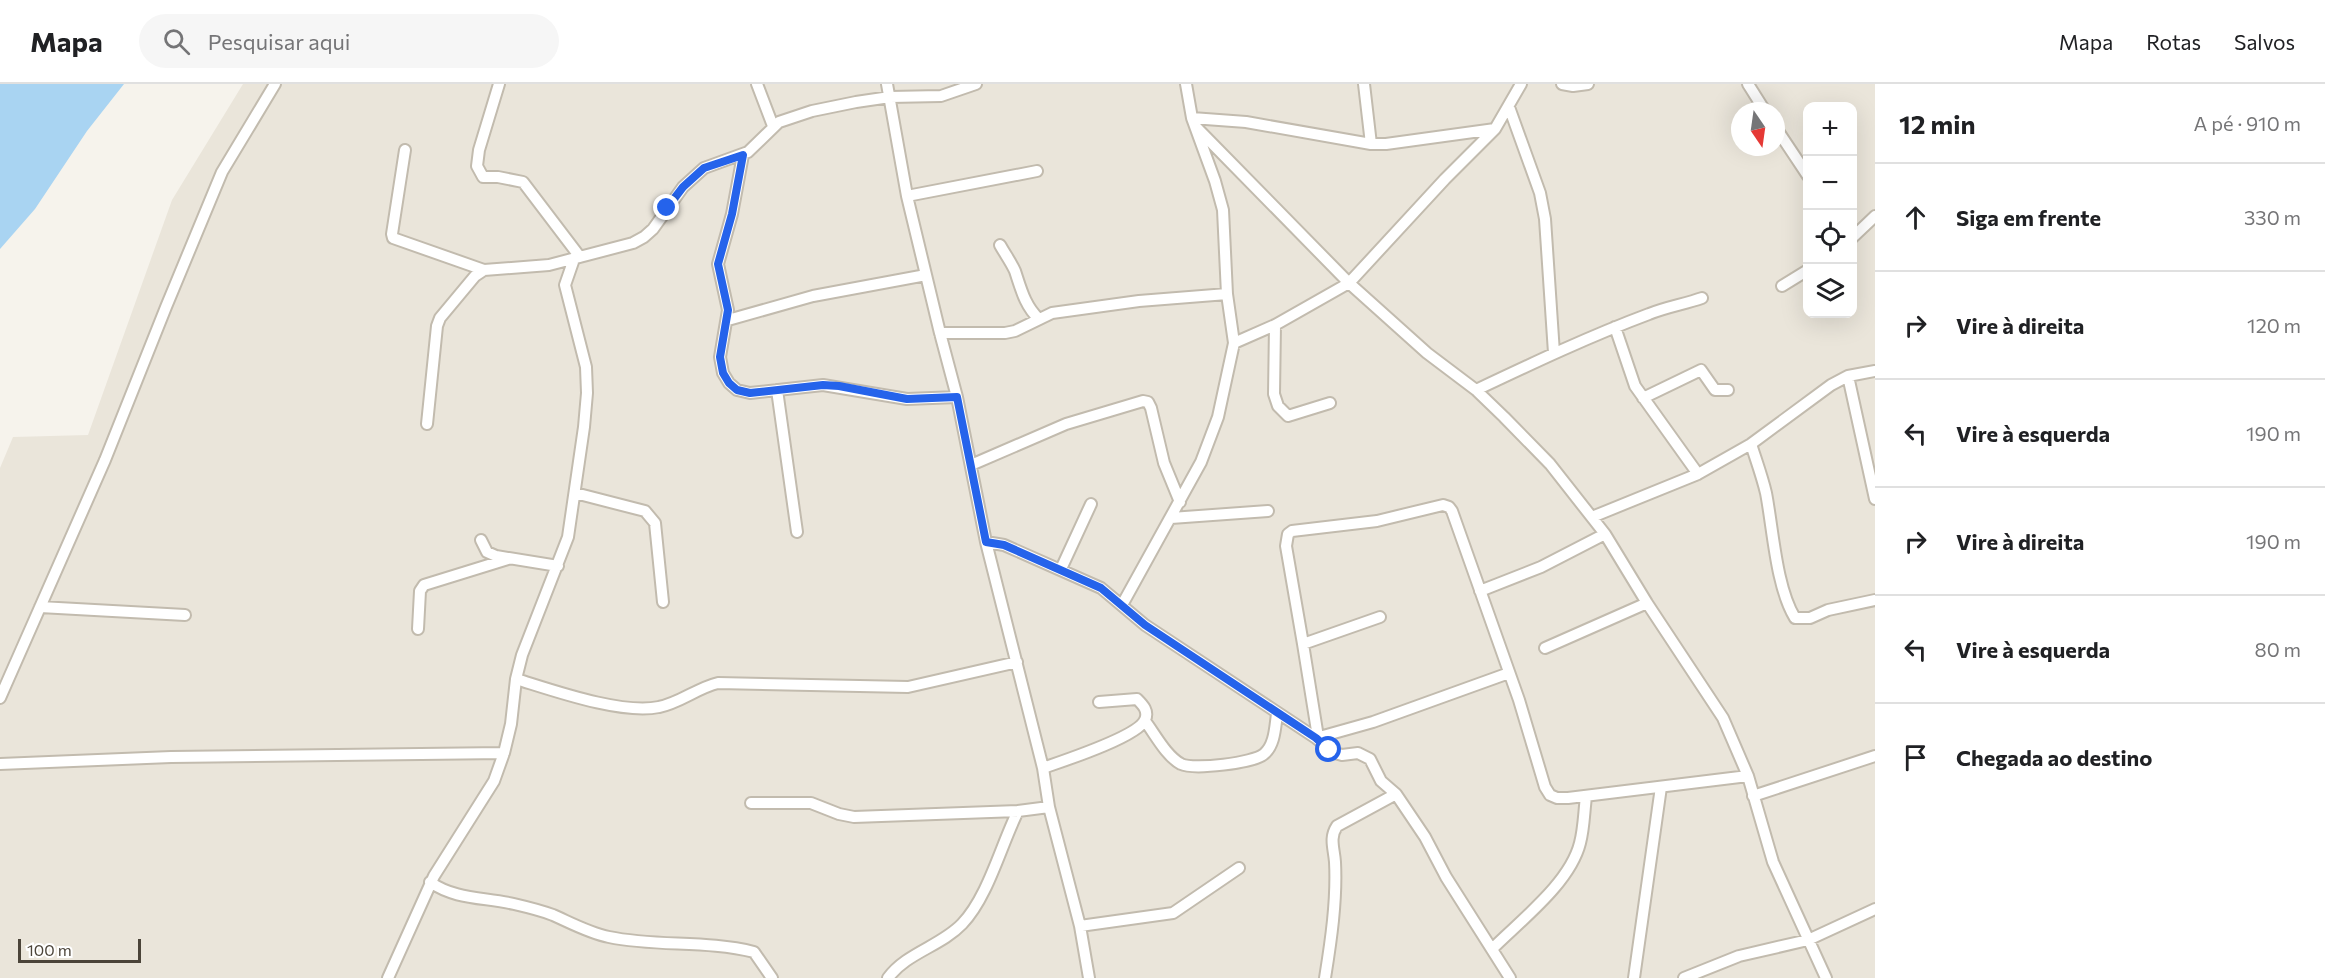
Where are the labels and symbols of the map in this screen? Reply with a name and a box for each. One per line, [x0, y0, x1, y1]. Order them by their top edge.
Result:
north arrow [1731, 102, 1785, 156]
route end [653, 194, 679, 220]
route start [1315, 736, 1341, 762]
scale bar [18, 936, 141, 964]

